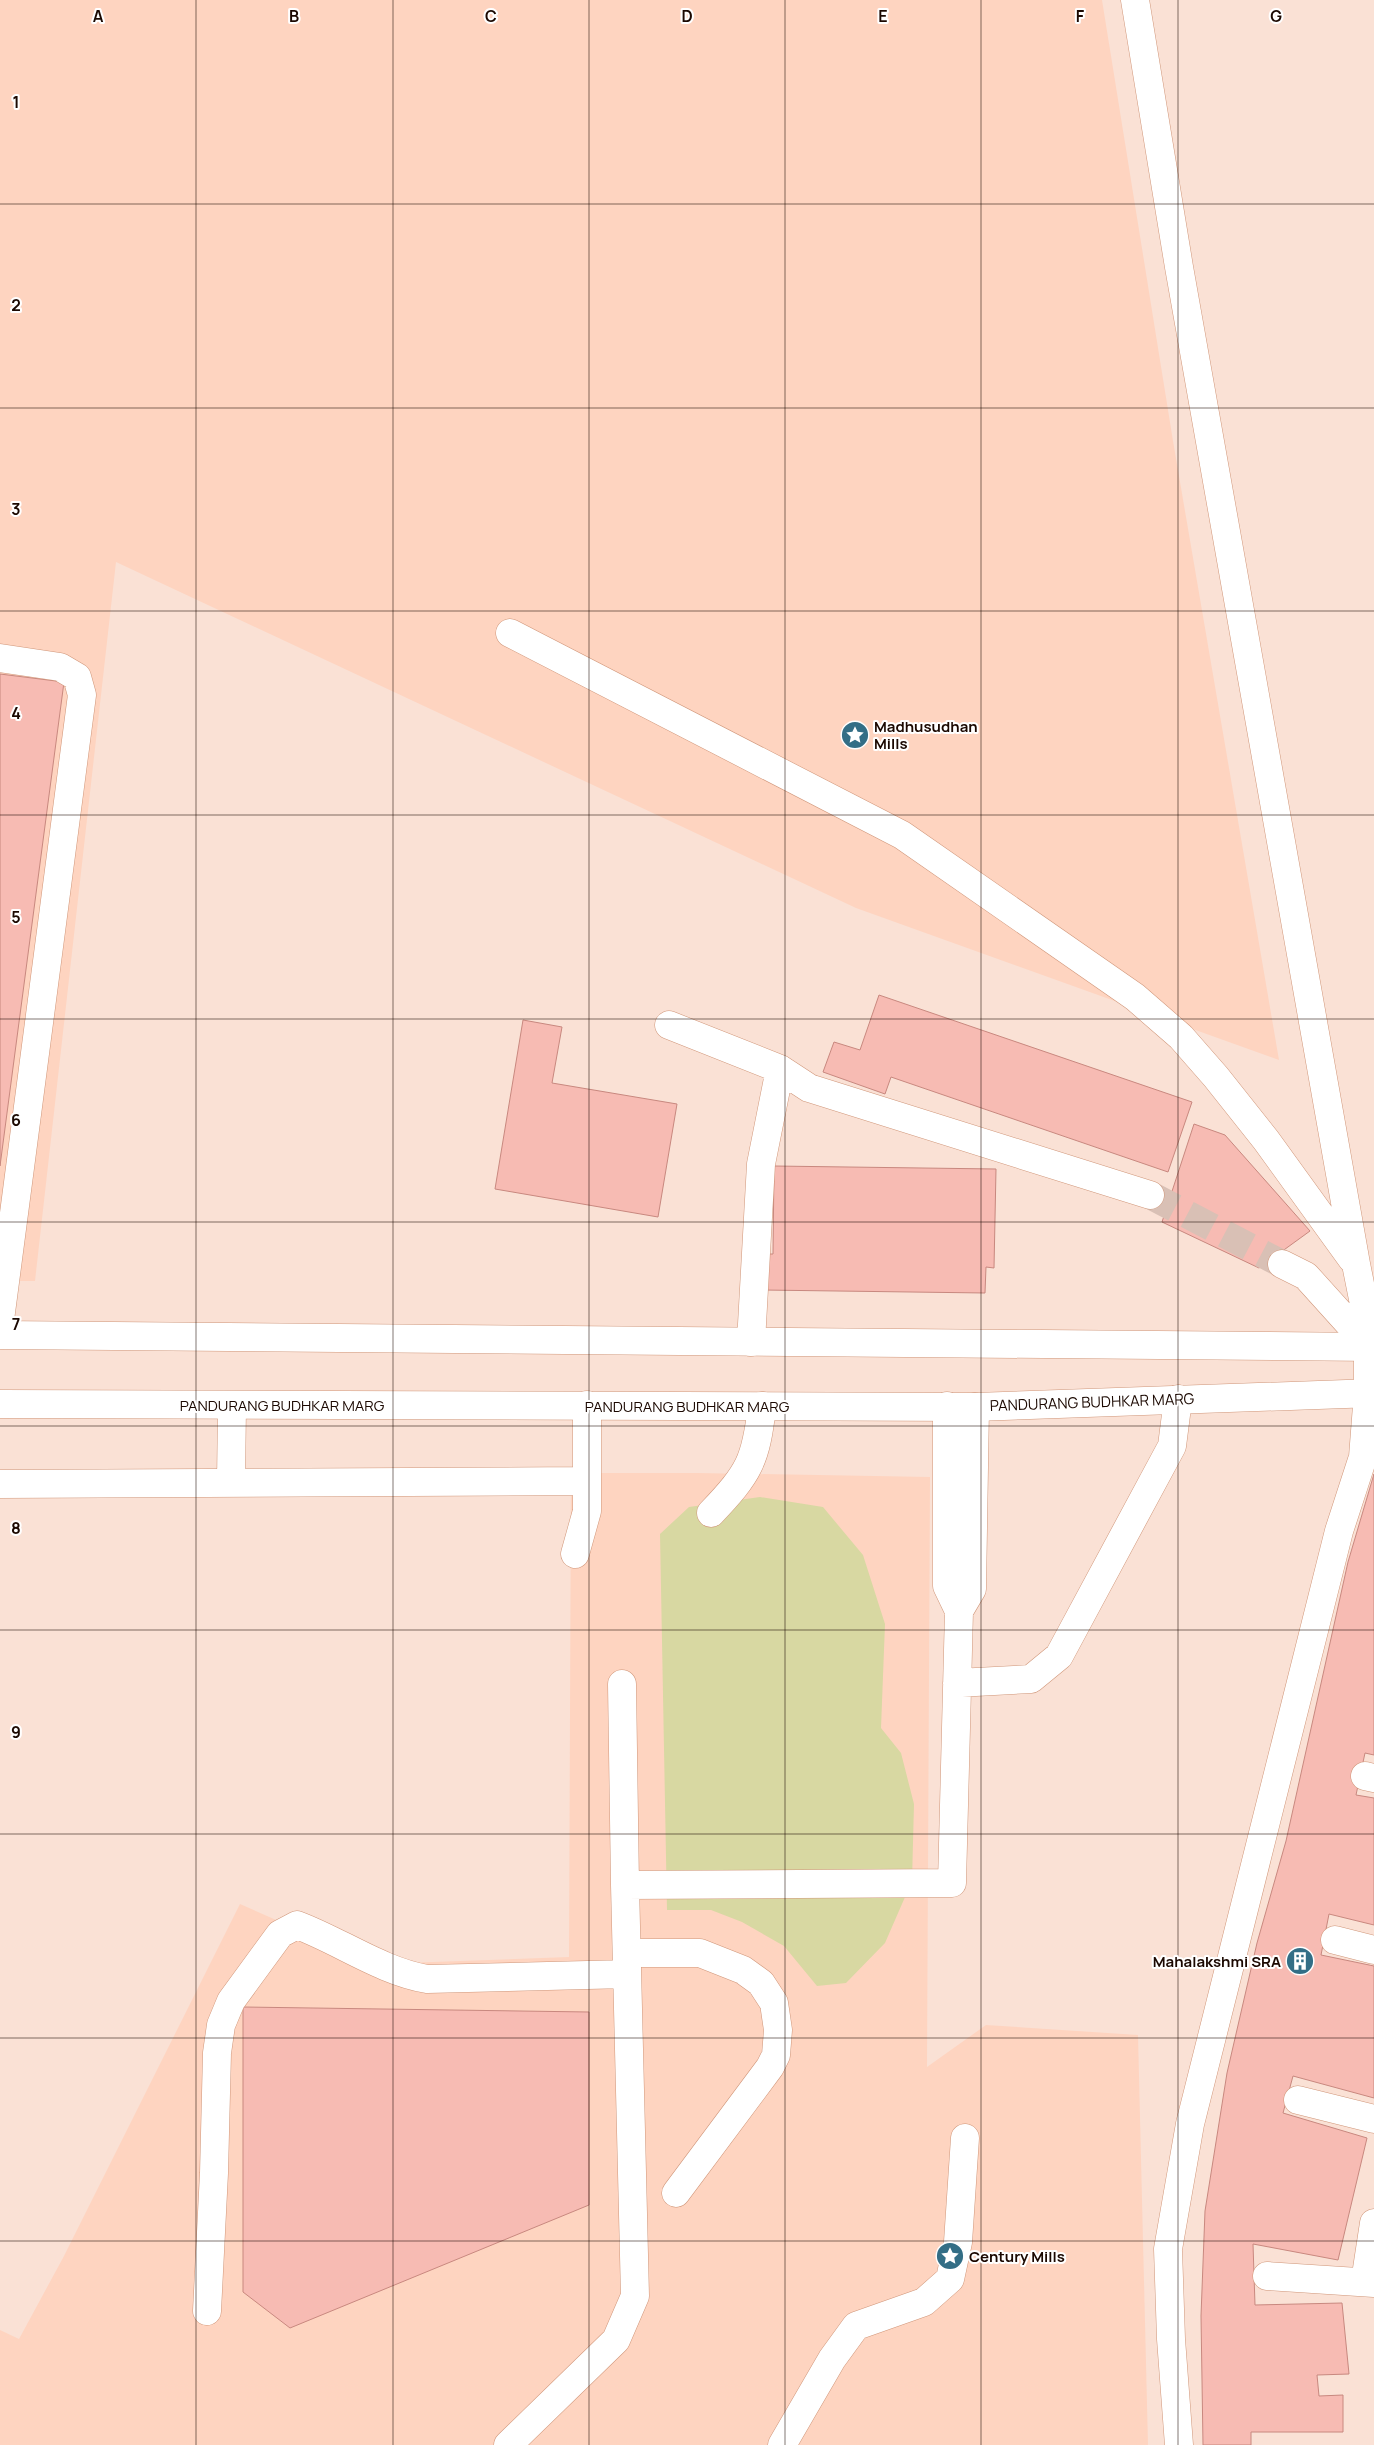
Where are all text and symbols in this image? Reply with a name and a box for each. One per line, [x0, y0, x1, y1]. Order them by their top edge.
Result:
text: A [93, 5, 104, 27]
text: B [289, 5, 299, 27]
text: C [485, 5, 497, 27]
text: D [681, 5, 693, 27]
text: E [878, 5, 888, 27]
text: F [1076, 5, 1085, 27]
text: G [1270, 5, 1282, 27]
text: 1 [12, 91, 20, 113]
text: 2 [11, 294, 21, 316]
text: 3 [11, 498, 21, 520]
text: 4 [11, 702, 21, 724]
place label: Madhusudhan Mills [874, 716, 978, 754]
place icon: Madhusudhan Mills [840, 720, 870, 750]
text: 5 [11, 906, 21, 928]
text: 6 [11, 1109, 21, 1131]
text: 7 [12, 1313, 20, 1335]
street label: PANDURANG BUDHKAR MARG [989, 1388, 1195, 1416]
street label: PANDURANG BUDHKAR MARG [180, 1395, 385, 1416]
street label: PANDURANG BUDHKAR MARG [585, 1396, 790, 1417]
text: 8 [11, 1517, 21, 1539]
text: 9 [11, 1721, 21, 1743]
building icon: Mahalakshmi SRA [1285, 1946, 1315, 1976]
place label: Mahalakshmi SRA [1153, 1951, 1281, 1972]
place icon: Century Mills [935, 2241, 965, 2271]
place label: Century Mills [969, 2246, 1065, 2267]

